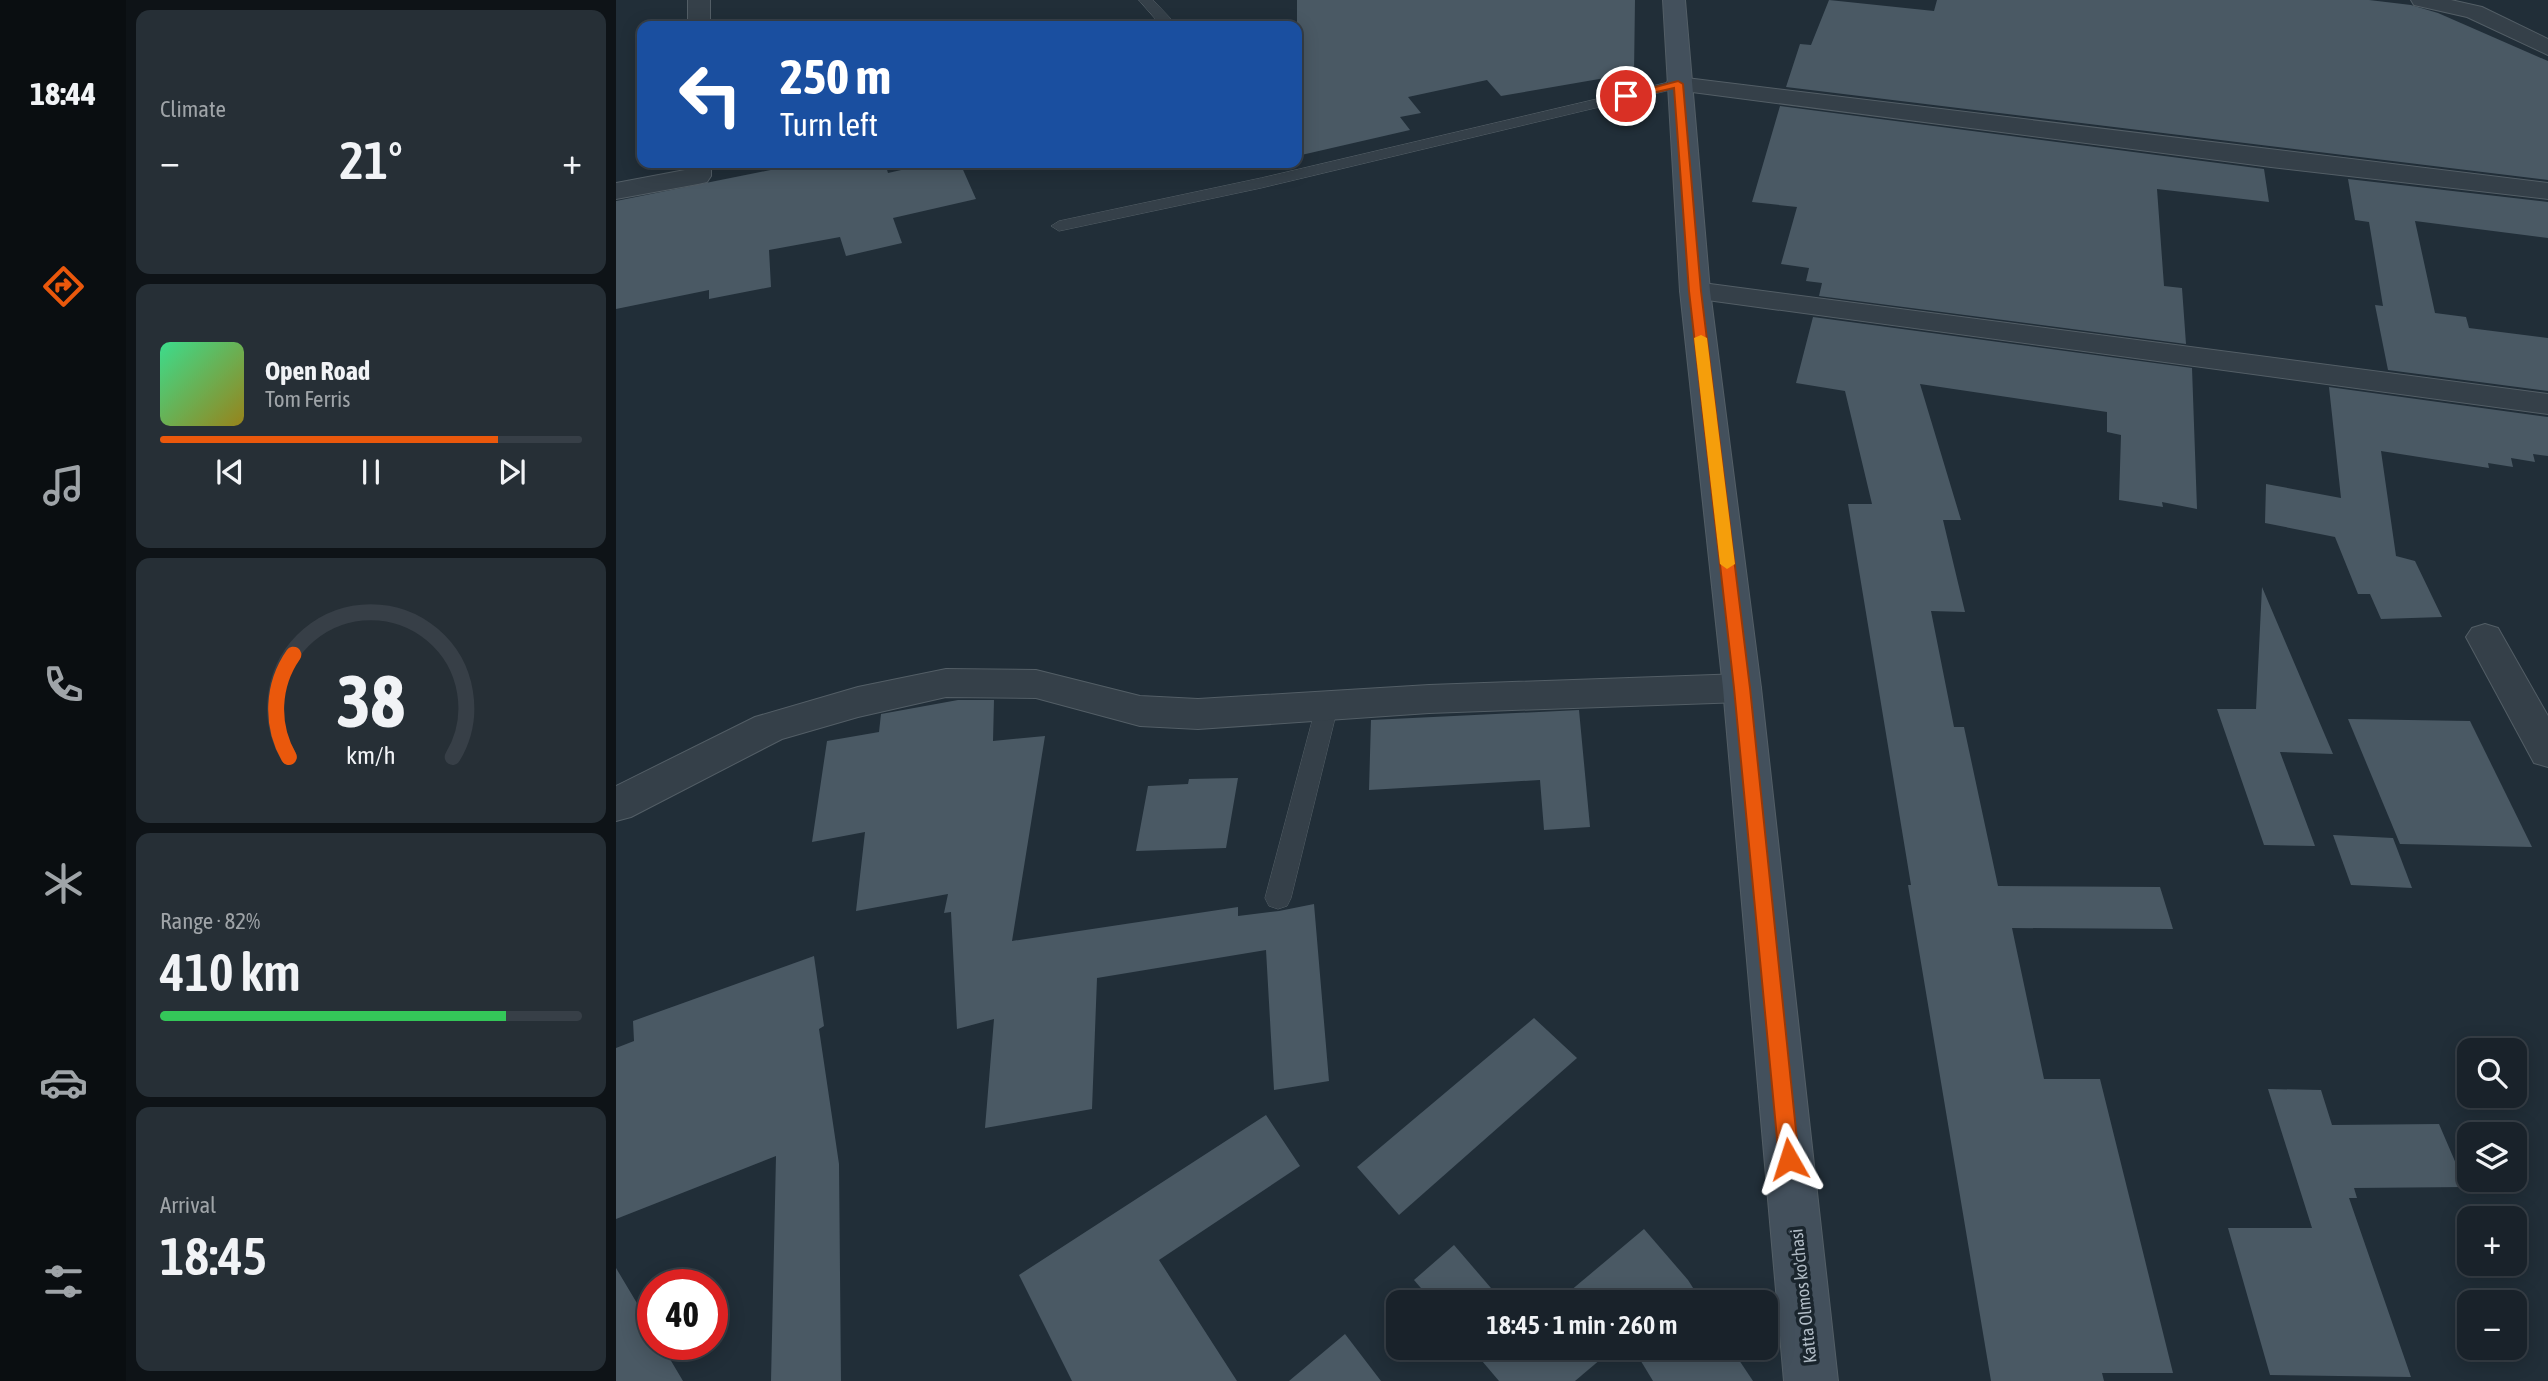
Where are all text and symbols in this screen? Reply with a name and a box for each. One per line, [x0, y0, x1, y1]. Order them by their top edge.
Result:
text: 250 m [780, 48, 891, 104]
icon: left [665, 49, 756, 140]
pin [1596, 66, 1656, 126]
text: 18:44 [30, 75, 96, 112]
icon: arrive [1607, 77, 1645, 115]
text: Climate [160, 96, 226, 122]
text: Turn left [780, 106, 878, 143]
text: 21° [339, 130, 403, 190]
text: − [160, 139, 180, 182]
text: + [562, 139, 582, 182]
icon: directions [39, 262, 88, 311]
text: Open Road [265, 356, 370, 386]
text: Tom Ferris [265, 386, 350, 412]
icon: previous [211, 453, 249, 491]
icon: pause [352, 453, 390, 491]
icon: next [493, 453, 531, 491]
icon: music [39, 461, 88, 510]
text: 38 [337, 659, 405, 742]
icon: phone [39, 660, 88, 709]
text: km/h [346, 740, 396, 768]
icon: climate [39, 859, 88, 908]
text: Range · 82% [160, 908, 260, 934]
text: 410 km [160, 942, 301, 1002]
map controls [2457, 1038, 2527, 1360]
button: search [2457, 1038, 2527, 1108]
icon: car [39, 1058, 88, 1107]
position arrow [1752, 1122, 1826, 1196]
button: layers [2457, 1122, 2527, 1192]
text: Arrival [160, 1192, 216, 1218]
button: + [2457, 1206, 2527, 1276]
text: 18:45 [160, 1226, 267, 1286]
street label: Katta Olmos ko'chasi [1785, 1228, 1821, 1364]
icon: filters [39, 1257, 88, 1306]
speed limit sign: 40 [637, 1269, 728, 1360]
button: − [2457, 1290, 2527, 1360]
text: 18:45 · 1 min · 260 m [1487, 1310, 1677, 1340]

